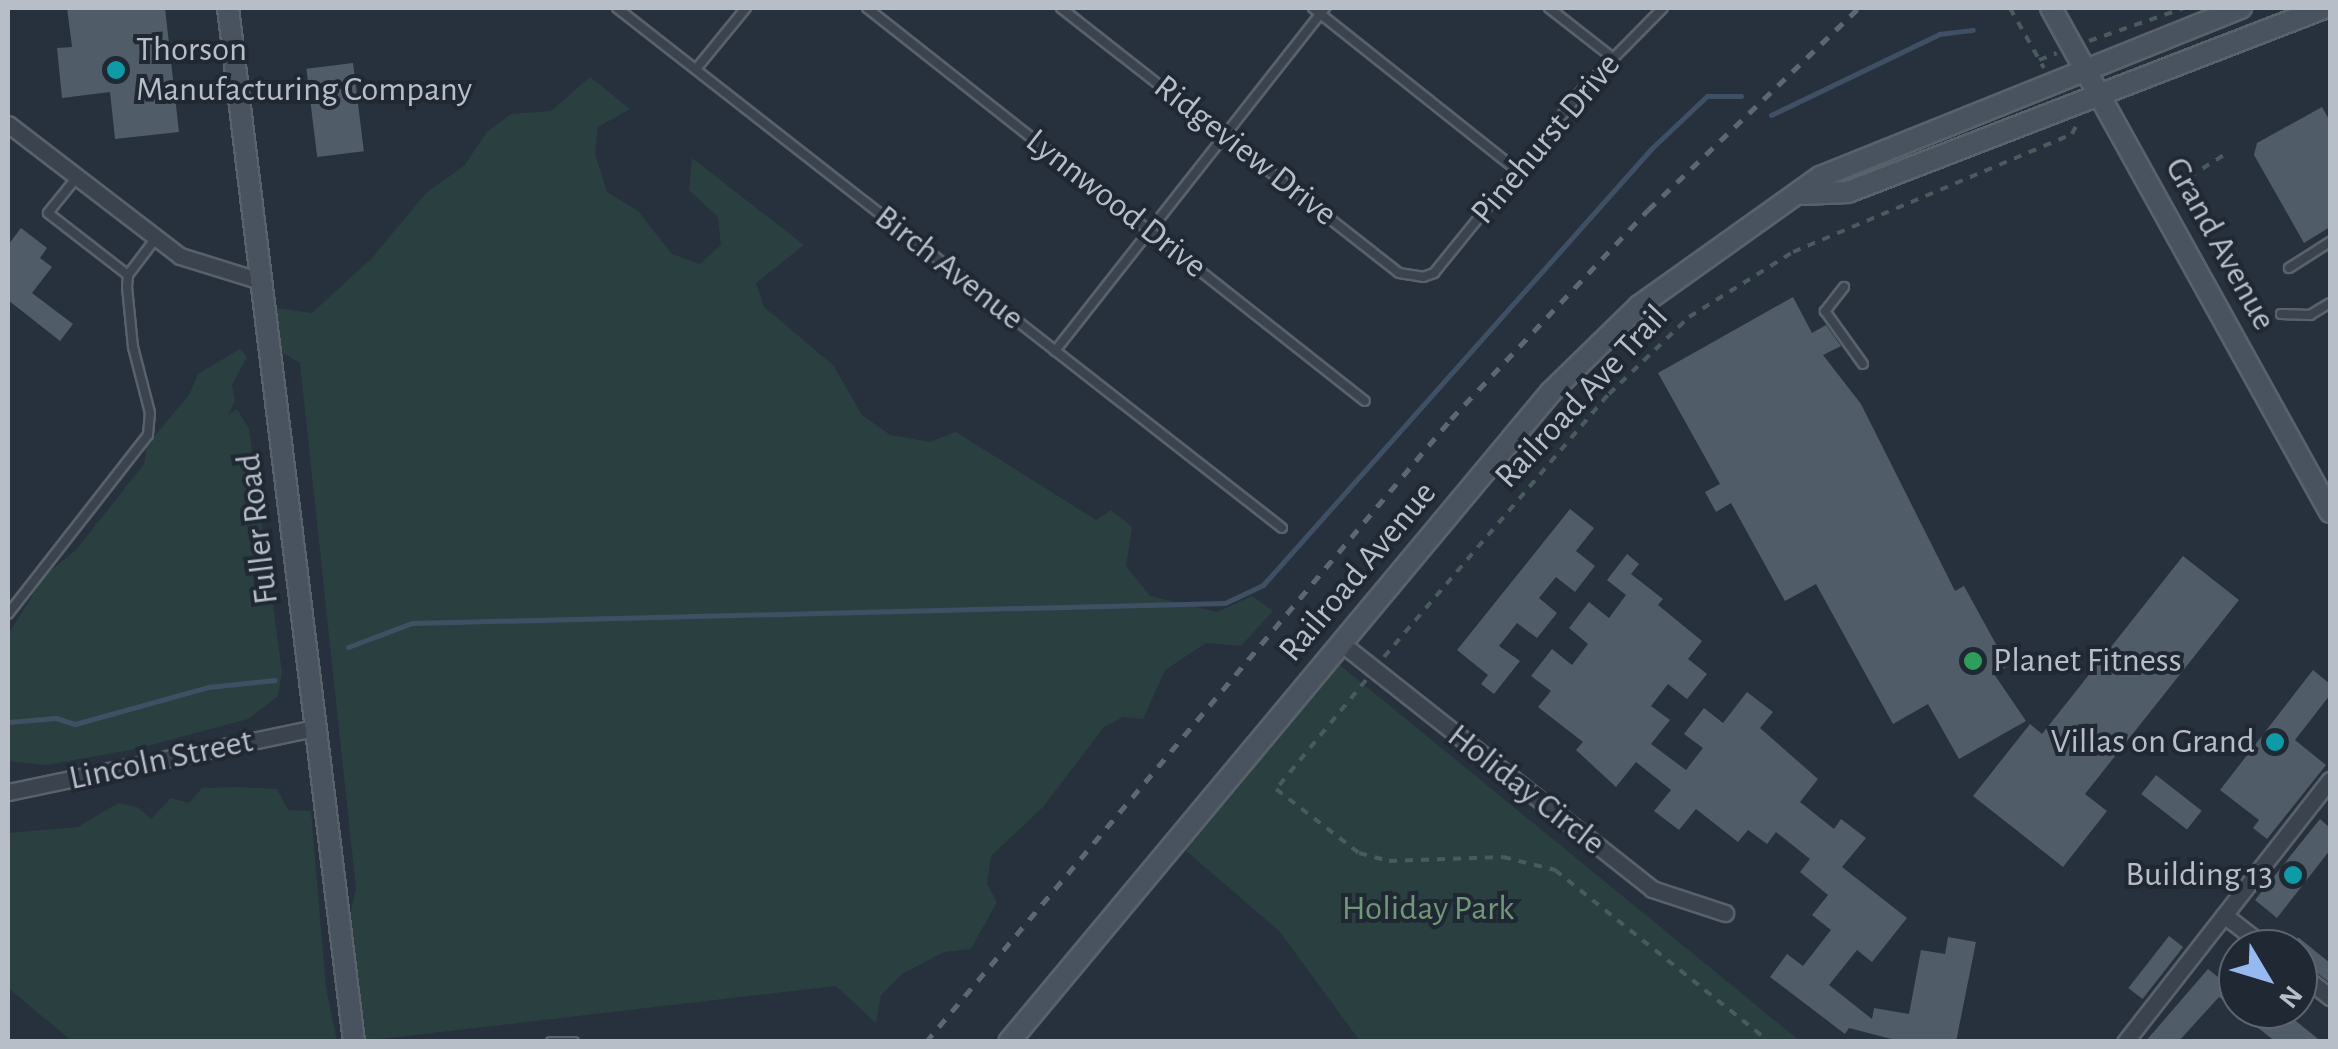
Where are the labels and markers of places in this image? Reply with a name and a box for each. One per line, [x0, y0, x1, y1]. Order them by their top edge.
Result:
place label: Thorson Manufacturing Company [136, 29, 472, 111]
marker: Thorson Manufacturing Company [105, 59, 127, 81]
place label: Planet Fitness [1993, 640, 2182, 682]
marker: Planet Fitness [1962, 650, 1984, 672]
place label: Villas on Grand [2051, 721, 2255, 763]
marker: Villas on Grand [2264, 731, 2286, 753]
place label: Building 13 [2125, 854, 2273, 896]
marker: Building 13 [2282, 864, 2304, 886]

